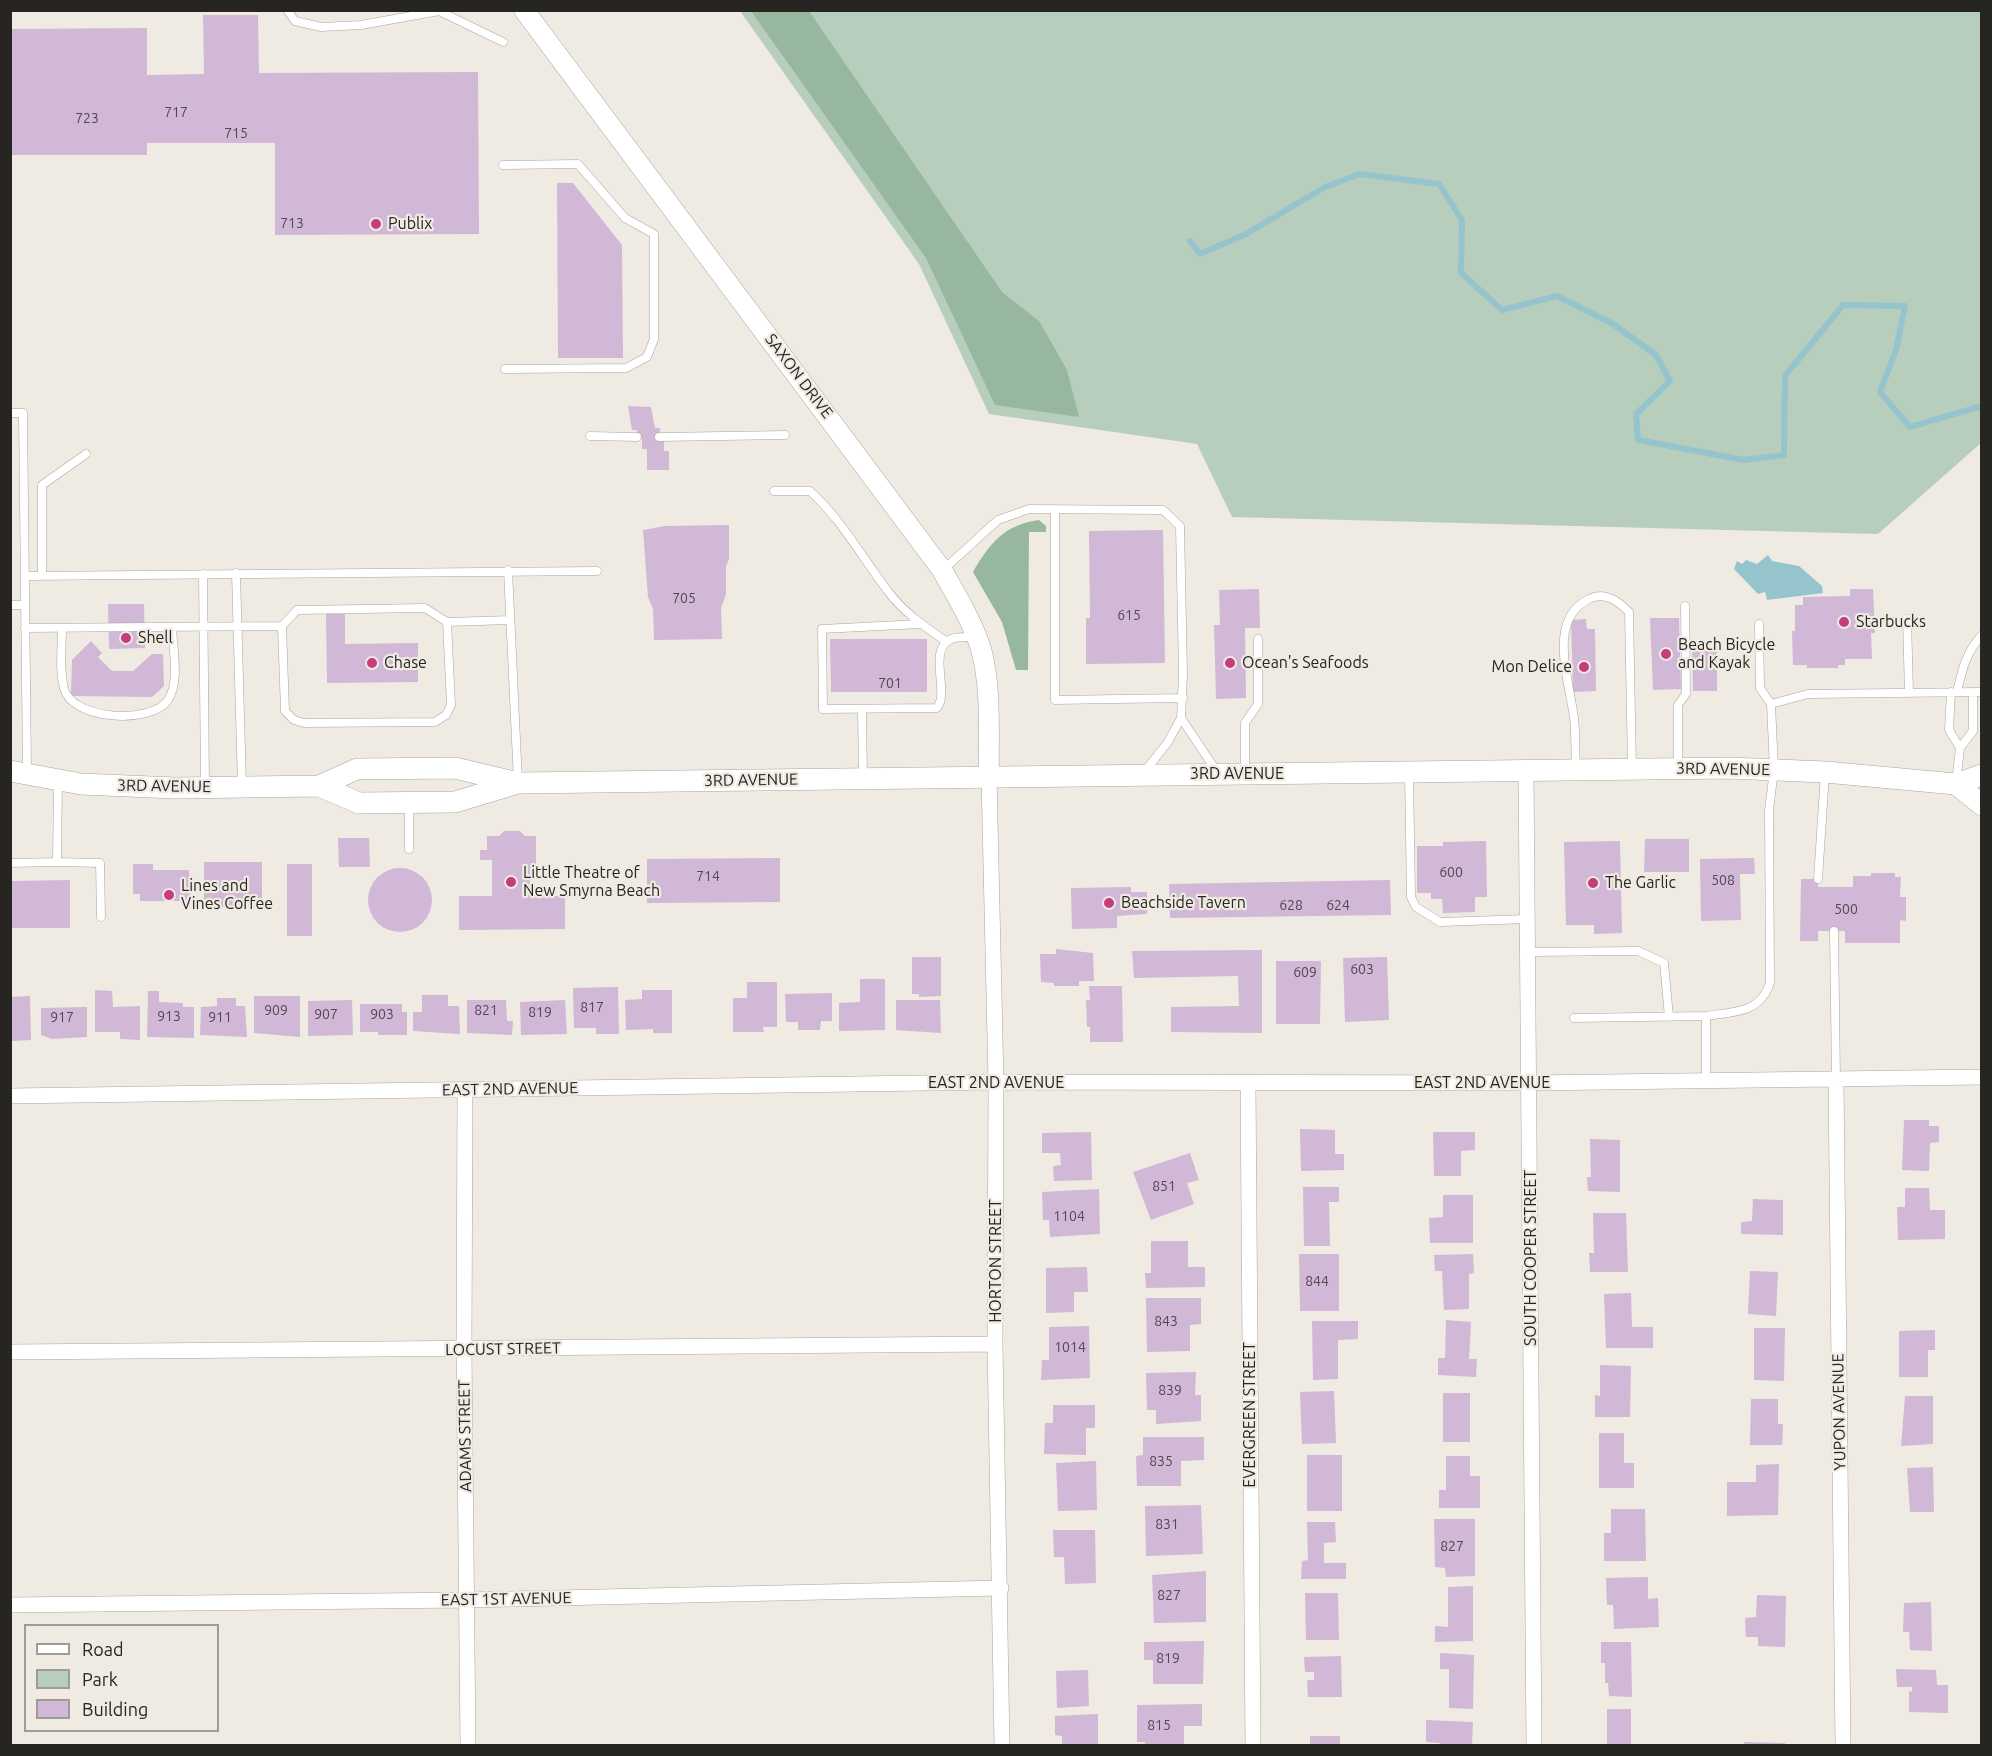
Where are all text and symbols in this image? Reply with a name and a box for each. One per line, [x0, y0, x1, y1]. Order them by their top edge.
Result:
house number: 717 [164, 104, 188, 120]
house number: 723 [75, 110, 99, 126]
house number: 715 [224, 125, 248, 141]
place label: Publix [388, 214, 432, 234]
house number: 713 [280, 215, 304, 231]
marker: Publix [369, 217, 383, 231]
street label: SAXON DRIVE [761, 330, 837, 422]
house number: 705 [672, 590, 696, 606]
house number: 615 [1117, 607, 1141, 623]
place label: Starbucks [1856, 612, 1926, 632]
marker: Starbucks [1837, 615, 1851, 629]
place label: Shell [138, 628, 173, 648]
marker: Shell [119, 631, 133, 645]
place label: Beach Bicycle and Kayak [1678, 635, 1775, 673]
marker: Beach Bicycle and Kayak [1659, 647, 1673, 661]
place label: Chase [384, 653, 427, 673]
place label: Ocean's Seafoods [1242, 653, 1369, 673]
marker: Chase [365, 656, 379, 670]
marker: Ocean's Seafoods [1223, 656, 1237, 670]
place label: Mon Delice [1492, 657, 1572, 677]
marker: Mon Delice [1577, 660, 1591, 674]
house number: 701 [878, 675, 902, 691]
street label: 3RD AVENUE [1676, 759, 1770, 779]
street label: 3RD AVENUE [1190, 764, 1284, 784]
street label: 3RD AVENUE [704, 770, 798, 790]
street label: 3RD AVENUE [117, 776, 211, 796]
place label: Little Theatre of New Smyrna Beach [523, 863, 660, 901]
house number: 600 [1439, 864, 1463, 880]
house number: 714 [696, 868, 720, 884]
house number: 508 [1711, 872, 1735, 888]
place label: The Garlic [1605, 873, 1676, 893]
marker: Little Theatre of New Smyrna Beach [504, 875, 518, 889]
place label: Lines and Vines Coffee [181, 876, 273, 914]
marker: The Garlic [1586, 876, 1600, 890]
marker: Lines and Vines Coffee [162, 888, 176, 902]
place label: Beachside Tavern [1121, 893, 1246, 913]
marker: Beachside Tavern [1102, 896, 1116, 910]
house number: 628 [1279, 897, 1303, 913]
house number: 624 [1326, 897, 1350, 913]
house number: 500 [1834, 901, 1858, 917]
house number: 603 [1350, 961, 1374, 977]
house number: 609 [1293, 964, 1317, 980]
house number: 817 [580, 999, 604, 1015]
house number: 909 [264, 1002, 288, 1018]
house number: 821 [474, 1002, 498, 1018]
house number: 819 [528, 1004, 552, 1020]
house number: 907 [314, 1006, 338, 1022]
house number: 903 [370, 1006, 394, 1022]
house number: 913 [157, 1008, 181, 1024]
house number: 917 [50, 1009, 74, 1025]
house number: 911 [208, 1009, 232, 1025]
street label: EAST 2ND AVENUE [928, 1073, 1064, 1093]
street label: EAST 2ND AVENUE [1414, 1073, 1550, 1093]
street label: EAST 2ND AVENUE [442, 1078, 578, 1100]
street label: SOUTH COOPER STREET [1521, 1170, 1541, 1346]
house number: 851 [1152, 1178, 1176, 1194]
street label: HORTON STREET [986, 1199, 1006, 1323]
house number: 1104 [1053, 1208, 1085, 1224]
house number: 844 [1305, 1273, 1329, 1289]
house number: 843 [1154, 1313, 1178, 1329]
street label: LOCUST STREET [445, 1338, 561, 1360]
house number: 1014 [1054, 1339, 1086, 1355]
street label: EVERGREEN STREET [1240, 1342, 1260, 1488]
street label: YUPON AVENUE [1828, 1353, 1850, 1471]
street label: ADAMS STREET [454, 1380, 476, 1492]
house number: 839 [1158, 1382, 1182, 1398]
house number: 835 [1149, 1453, 1173, 1469]
house number: 831 [1155, 1516, 1179, 1532]
house number: 827 [1440, 1538, 1464, 1554]
house number: 827 [1157, 1587, 1181, 1603]
street label: EAST 1ST AVENUE [440, 1588, 572, 1610]
legend [24, 1624, 219, 1732]
text: Road [82, 1639, 124, 1659]
house number: 819 [1156, 1650, 1180, 1666]
text: Park [82, 1669, 118, 1689]
text: Building [82, 1699, 148, 1719]
house number: 815 [1147, 1717, 1171, 1733]

